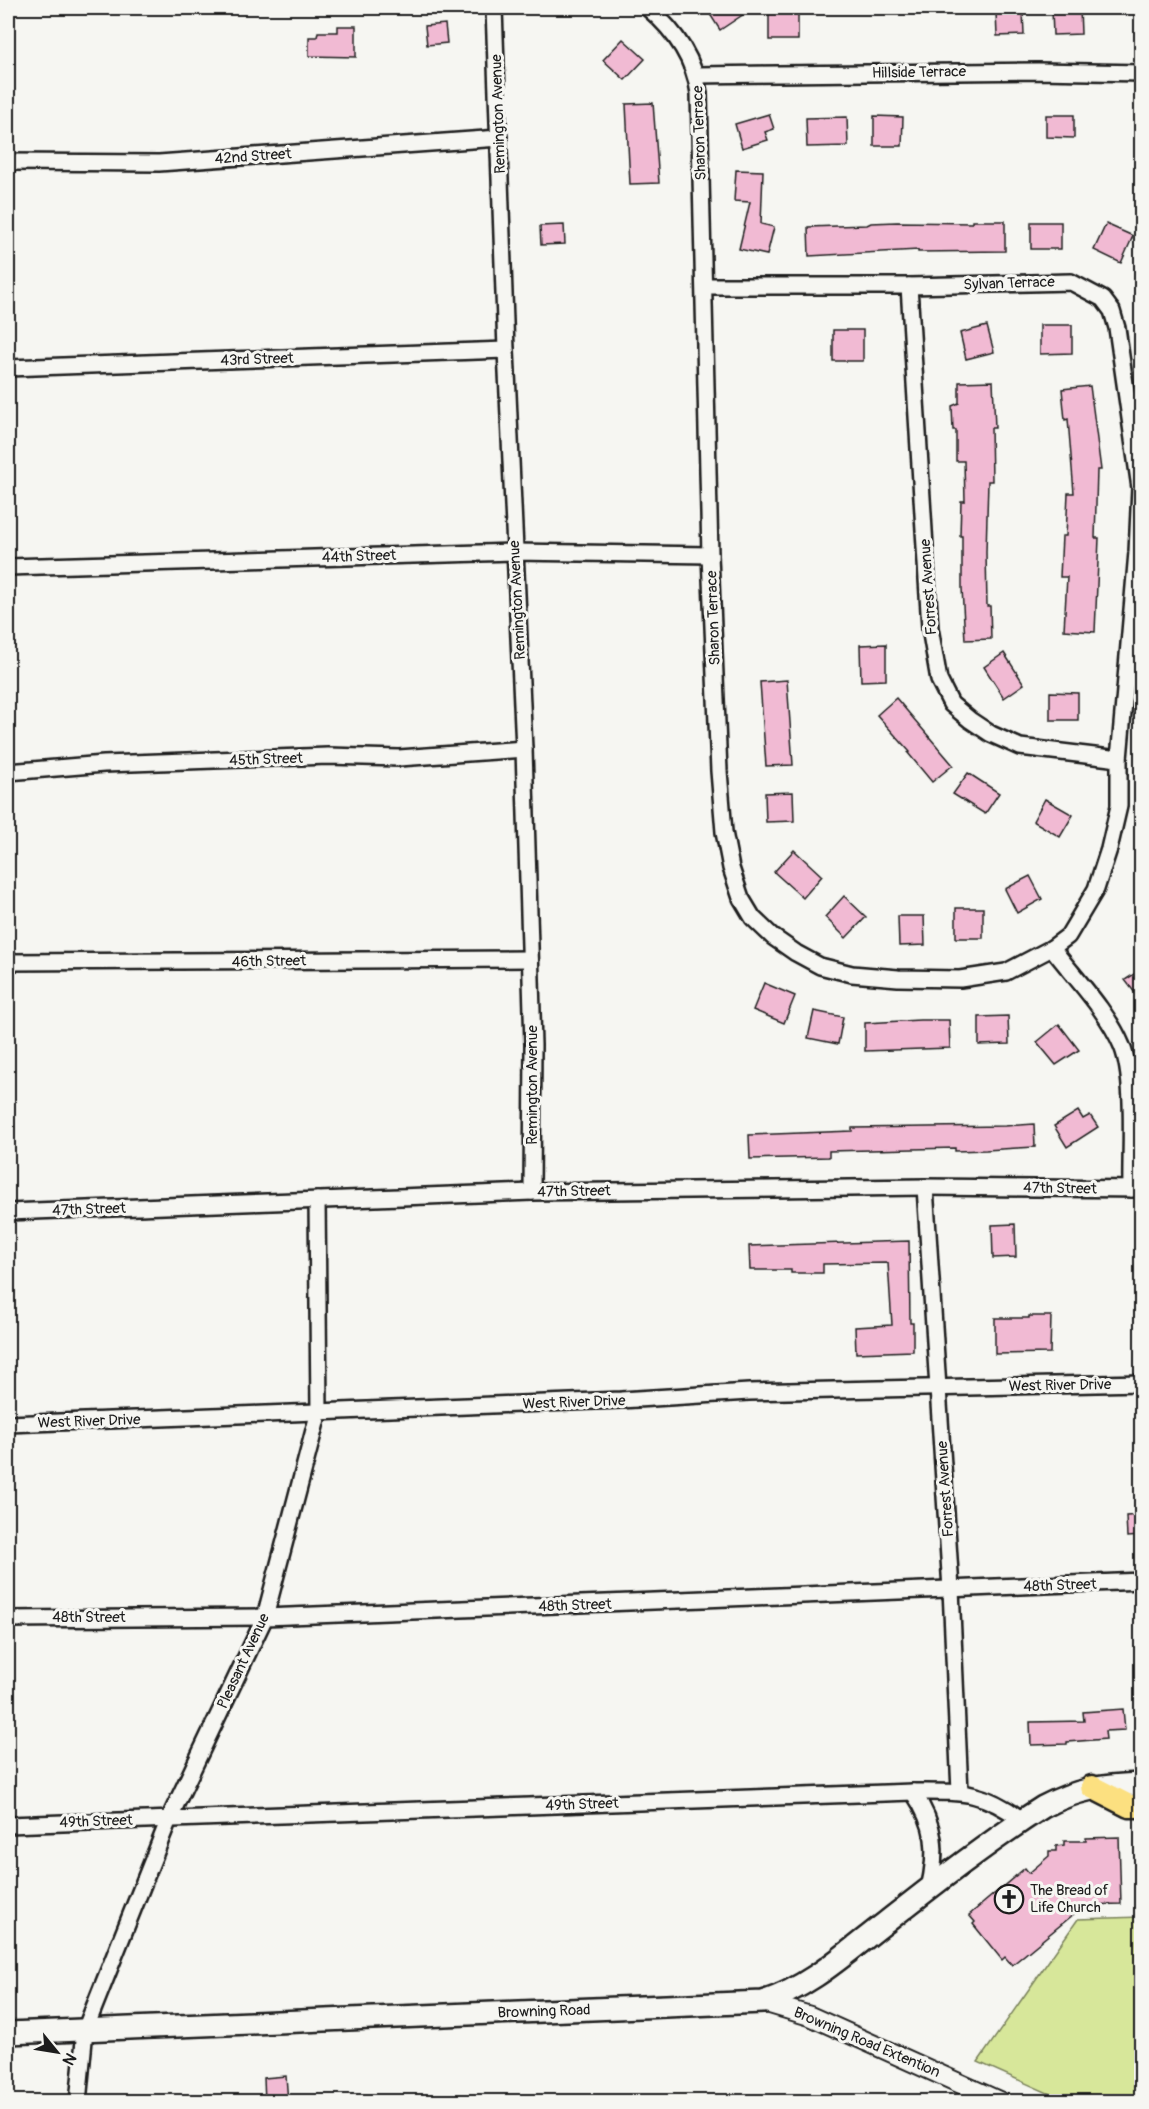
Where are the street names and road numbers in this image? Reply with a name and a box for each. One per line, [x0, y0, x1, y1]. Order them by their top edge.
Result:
street label: Remington Avenue [487, 53, 510, 174]
street label: Hillside Terrace [872, 62, 967, 83]
street label: Sharon Terrace [688, 85, 711, 181]
street label: 42nd Street [214, 144, 293, 169]
street label: Sylvan Terrace [963, 272, 1056, 295]
street label: 43rd Street [220, 349, 295, 370]
street label: Forrest Avenue [916, 538, 941, 636]
street label: Remington Avenue [505, 539, 530, 660]
street label: 44th Street [321, 546, 397, 567]
street label: Sharon Terrace [702, 570, 725, 666]
street label: 45th Street [229, 749, 304, 770]
street label: 46th Street [232, 951, 307, 972]
street label: Remington Avenue [523, 1025, 542, 1145]
street label: 47th Street [1023, 1178, 1098, 1199]
street label: 47th Street [537, 1181, 612, 1202]
street label: 47th Street [52, 1199, 127, 1220]
street label: West River Drive [1008, 1375, 1112, 1396]
street label: West River Drive [522, 1391, 626, 1414]
street label: West River Drive [37, 1410, 141, 1433]
street label: Forrest Avenue [933, 1440, 958, 1538]
street label: 48th Street [1023, 1575, 1098, 1596]
street label: 48th Street [538, 1595, 613, 1616]
street label: 48th Street [52, 1608, 127, 1627]
street label: Pleasant Avenue [213, 1610, 274, 1712]
street label: 49th Street [545, 1794, 620, 1815]
street label: 49th Street [59, 1811, 134, 1832]
street label: Browning Road [497, 2000, 591, 2023]
street label: Browning Road Extention [791, 2003, 943, 2082]

